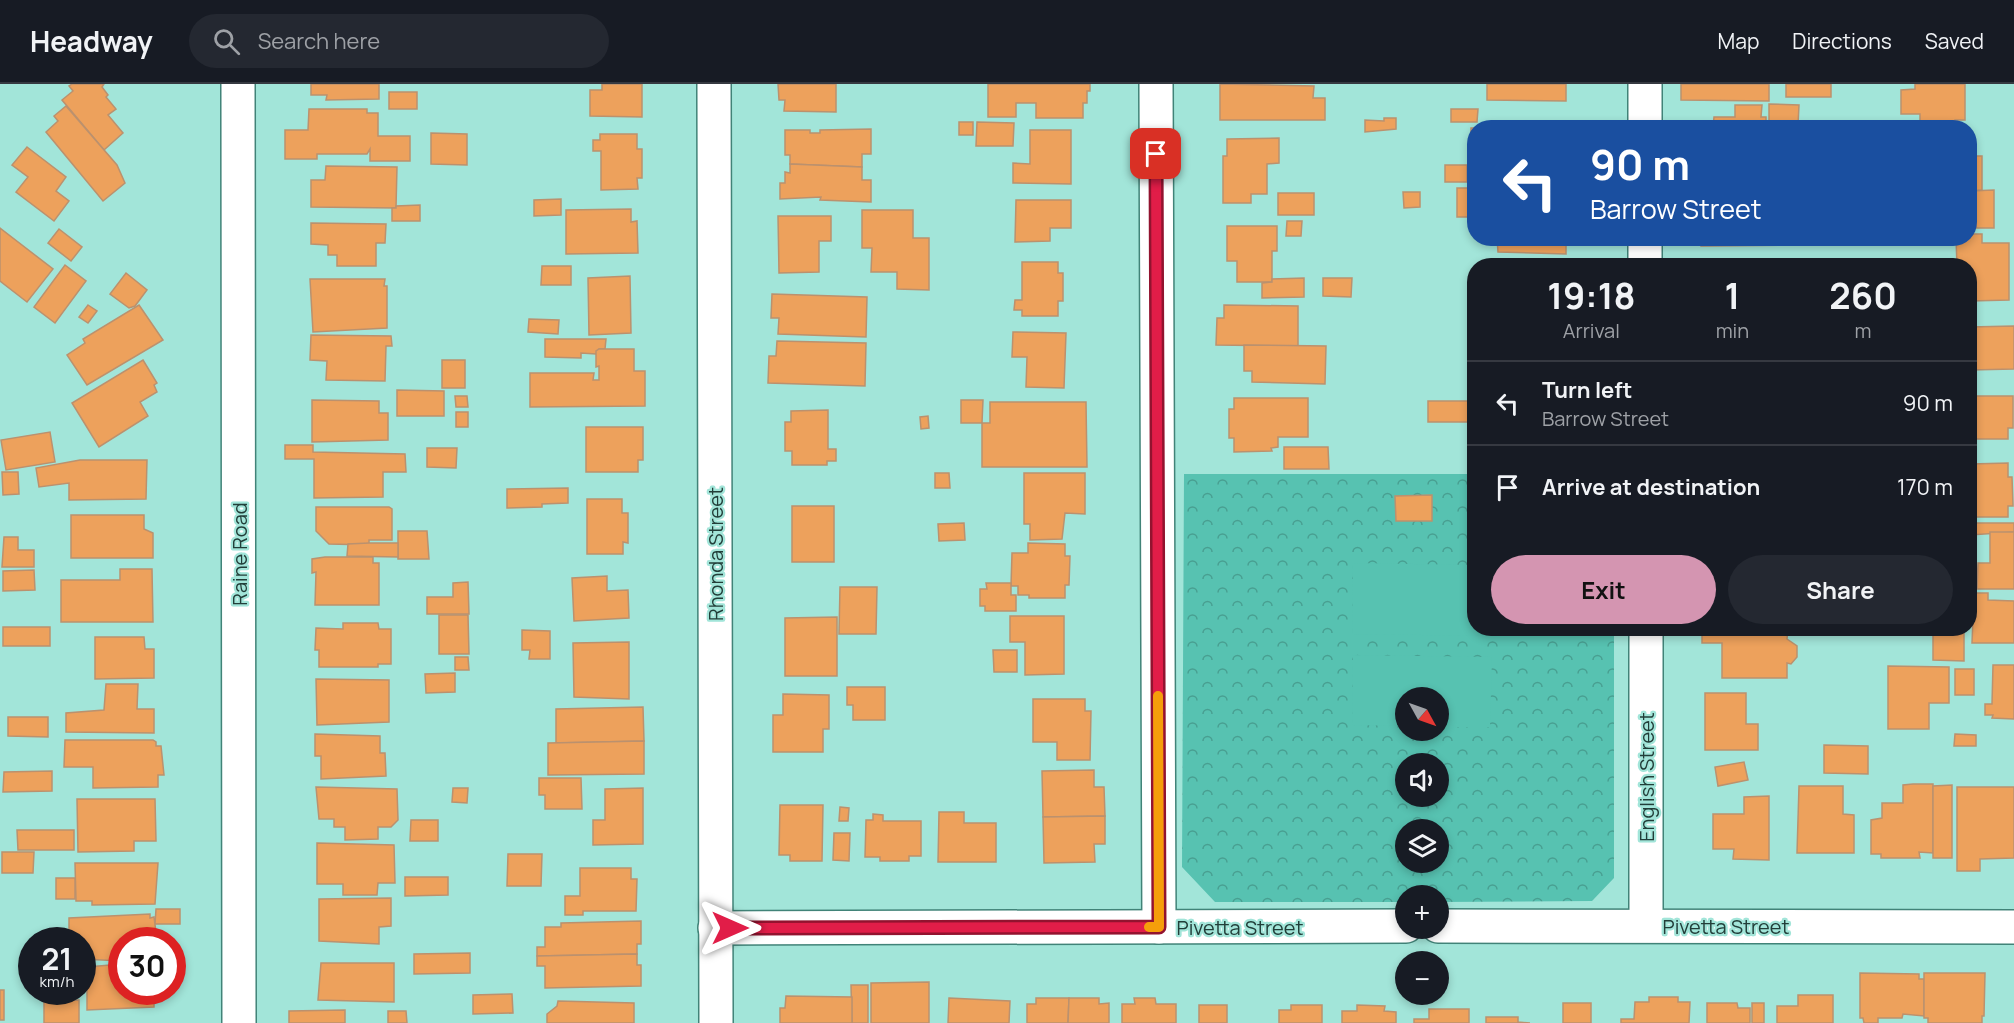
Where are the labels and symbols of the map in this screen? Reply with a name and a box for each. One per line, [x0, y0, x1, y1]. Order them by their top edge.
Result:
pin [1130, 128, 1181, 179]
street label: Rhonda Street [702, 487, 729, 621]
street label: Raine Road [226, 502, 253, 606]
north arrow [1395, 687, 1449, 741]
street label: English Street [1633, 712, 1660, 842]
position arrow [698, 896, 762, 960]
street label: Pivetta Street [1663, 913, 1789, 940]
street label: Pivetta Street [1177, 914, 1303, 941]
speed limit sign: 30 [108, 927, 186, 1005]

